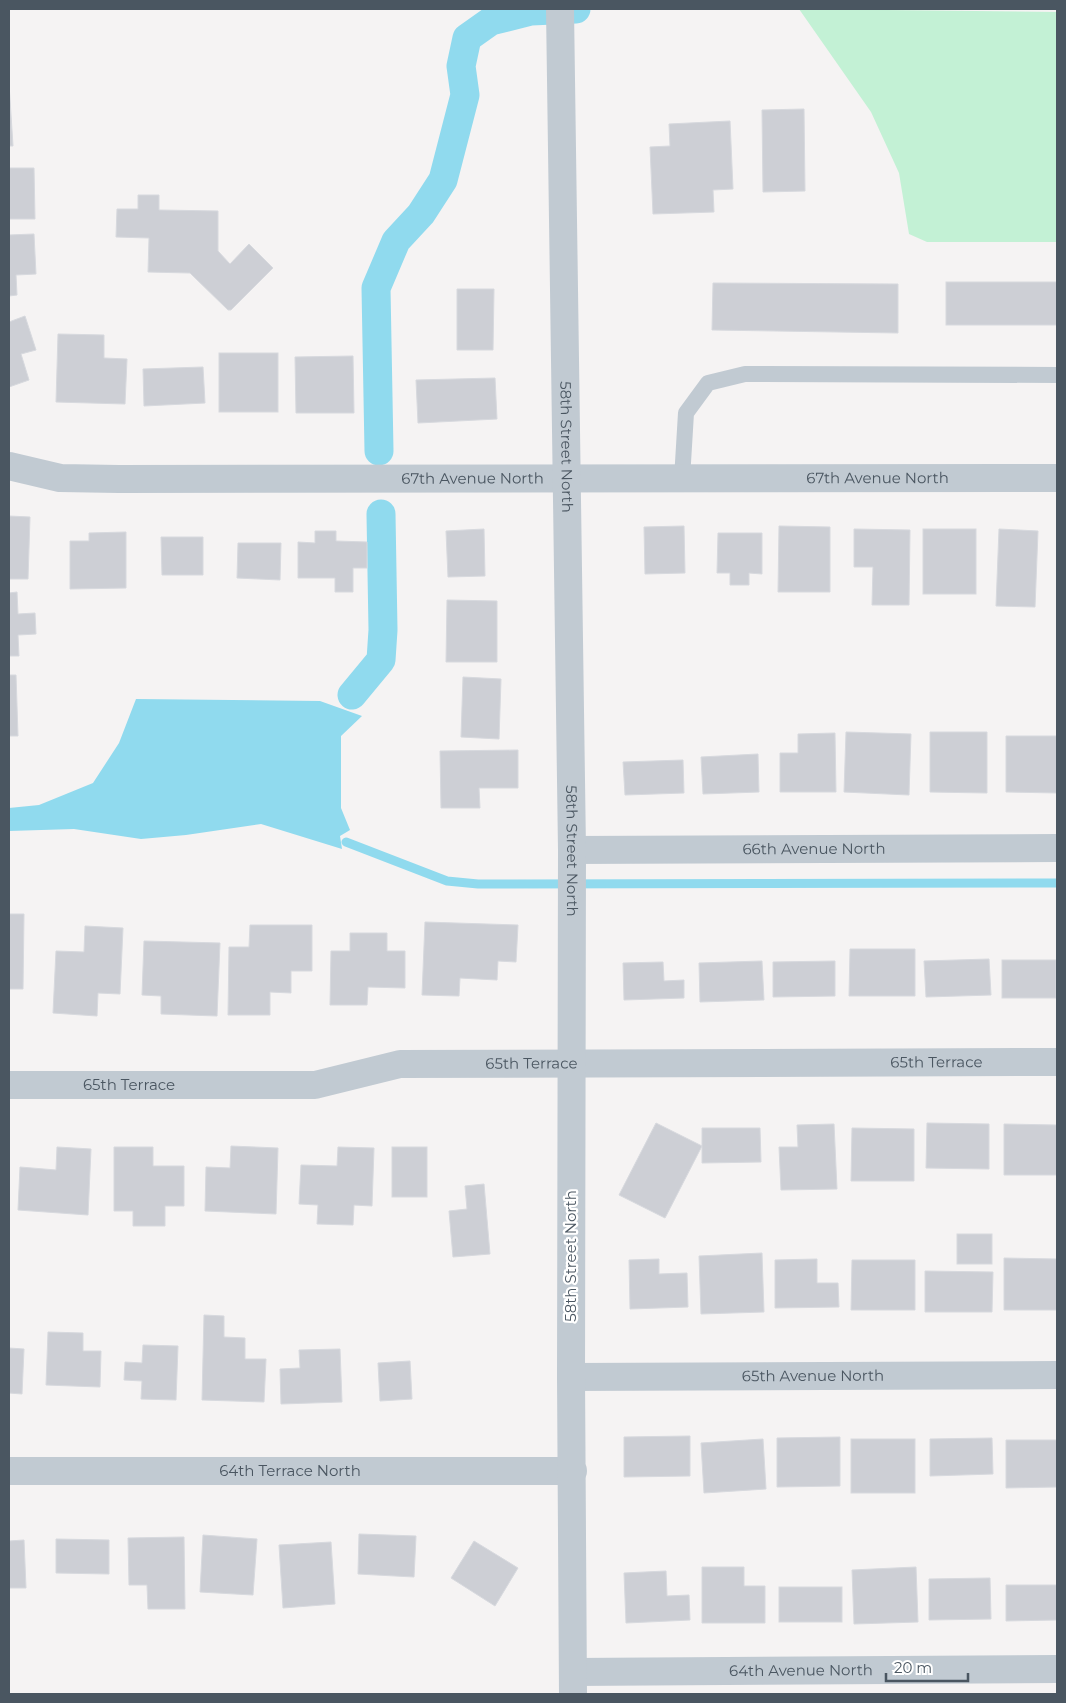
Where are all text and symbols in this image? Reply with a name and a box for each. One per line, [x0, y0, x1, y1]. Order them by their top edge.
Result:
street label: 58th Street North [556, 381, 577, 513]
street label: 67th Avenue North [806, 468, 949, 487]
street label: 67th Avenue North [401, 469, 544, 488]
street label: 58th Street North [562, 785, 582, 917]
street label: 66th Avenue North [742, 839, 886, 858]
street label: 65th Terrace [890, 1052, 983, 1072]
street label: 65th Terrace [485, 1053, 578, 1073]
street label: 65th Terrace [83, 1075, 175, 1094]
street label: 58th Street North [561, 1190, 580, 1322]
street label: 65th Avenue North [742, 1366, 884, 1385]
street label: 64th Terrace North [219, 1461, 361, 1480]
scale bar [886, 1650, 968, 1682]
text: 20 m [894, 1658, 932, 1677]
street label: 64th Avenue North [729, 1660, 873, 1680]

